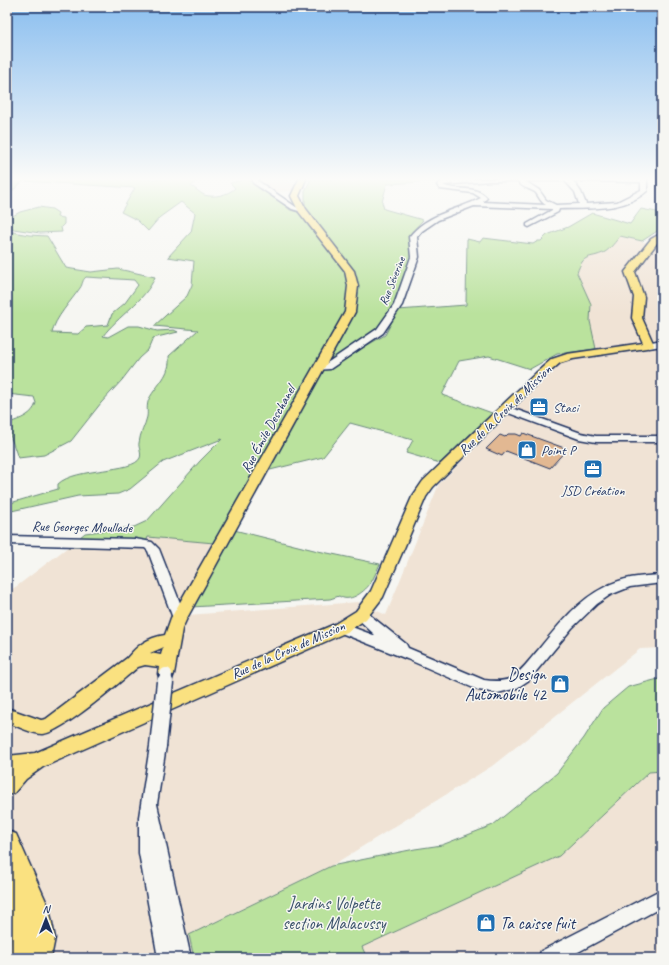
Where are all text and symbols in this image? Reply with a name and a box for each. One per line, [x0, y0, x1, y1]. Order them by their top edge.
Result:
street label: Rue Séverine [375, 253, 409, 308]
street label: Rue de la Croix de Mission [455, 361, 555, 459]
street label: Rue Émile Deschanel [237, 380, 300, 475]
office icon: Staci [528, 396, 550, 418]
place label: Staci [553, 399, 581, 416]
shop icon: Point P [516, 439, 538, 461]
place label: Point P [541, 442, 578, 459]
office icon: JSD Création [582, 458, 604, 480]
place label: JSD Création [560, 482, 625, 499]
street label: Rue Georges Moullade [32, 518, 134, 536]
street label: Rue de la Croix de Mission [229, 617, 348, 683]
place label: Design Automobile 42 [465, 664, 547, 705]
shop icon: Design Automobile 42 [549, 673, 571, 695]
park label: Jardins Volpette section Malacussy [282, 893, 387, 934]
north arrow [26, 899, 66, 939]
text: N [43, 902, 52, 916]
shop icon: Ta caisse fuit [475, 912, 497, 934]
place label: Ta caisse fuit [500, 913, 577, 934]

